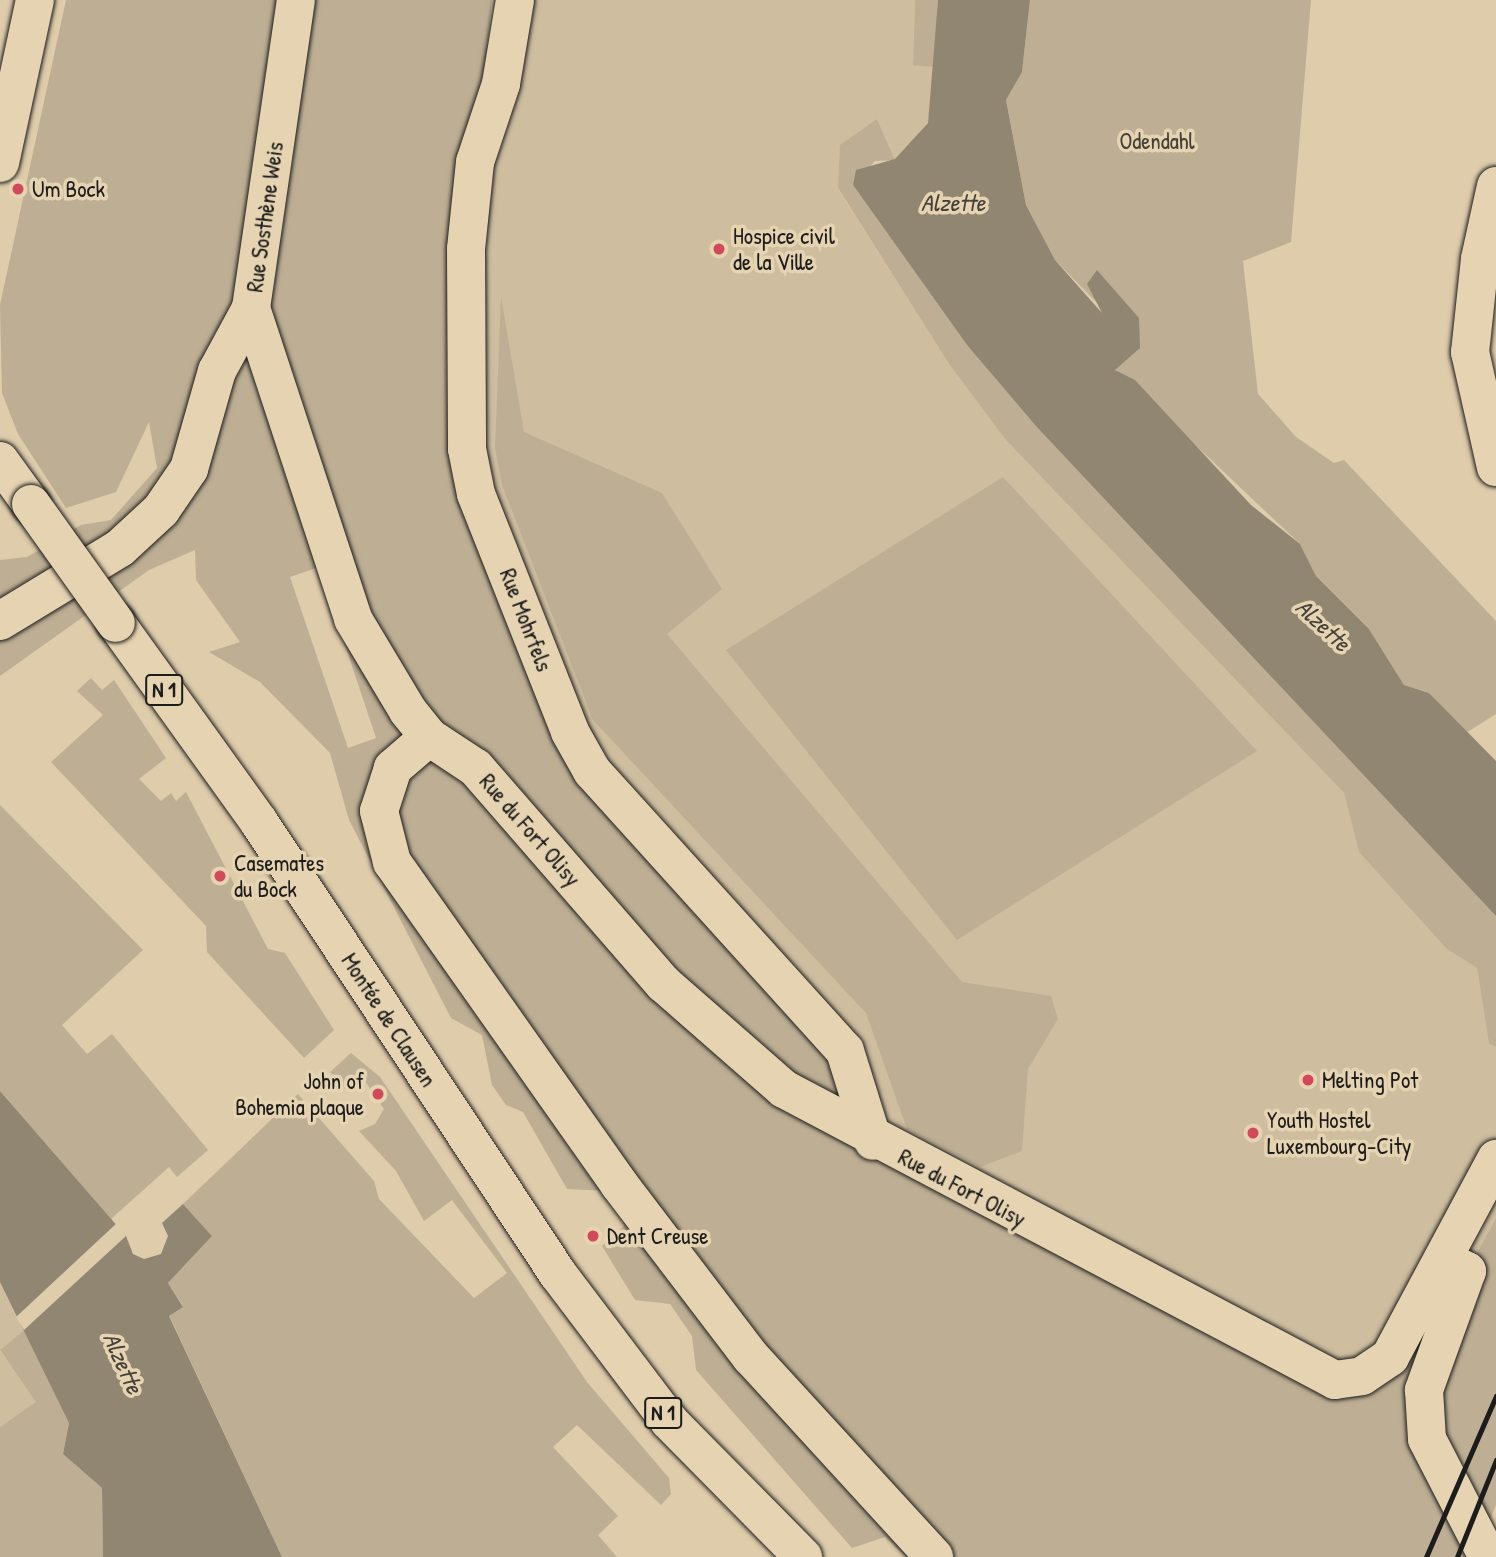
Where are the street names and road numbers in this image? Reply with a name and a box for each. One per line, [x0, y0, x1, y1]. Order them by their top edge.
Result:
street label: Rue Sosthène Weis [241, 140, 289, 294]
street label: Rue Mohrfels [494, 565, 558, 675]
road number: N 1 [145, 672, 183, 708]
street label: Rue du Fort Olisy [474, 768, 586, 892]
street label: Montée de Clausen [336, 948, 442, 1092]
street label: Rue du Fort Olisy [894, 1143, 1030, 1233]
road number: N 1 [644, 1396, 682, 1430]

